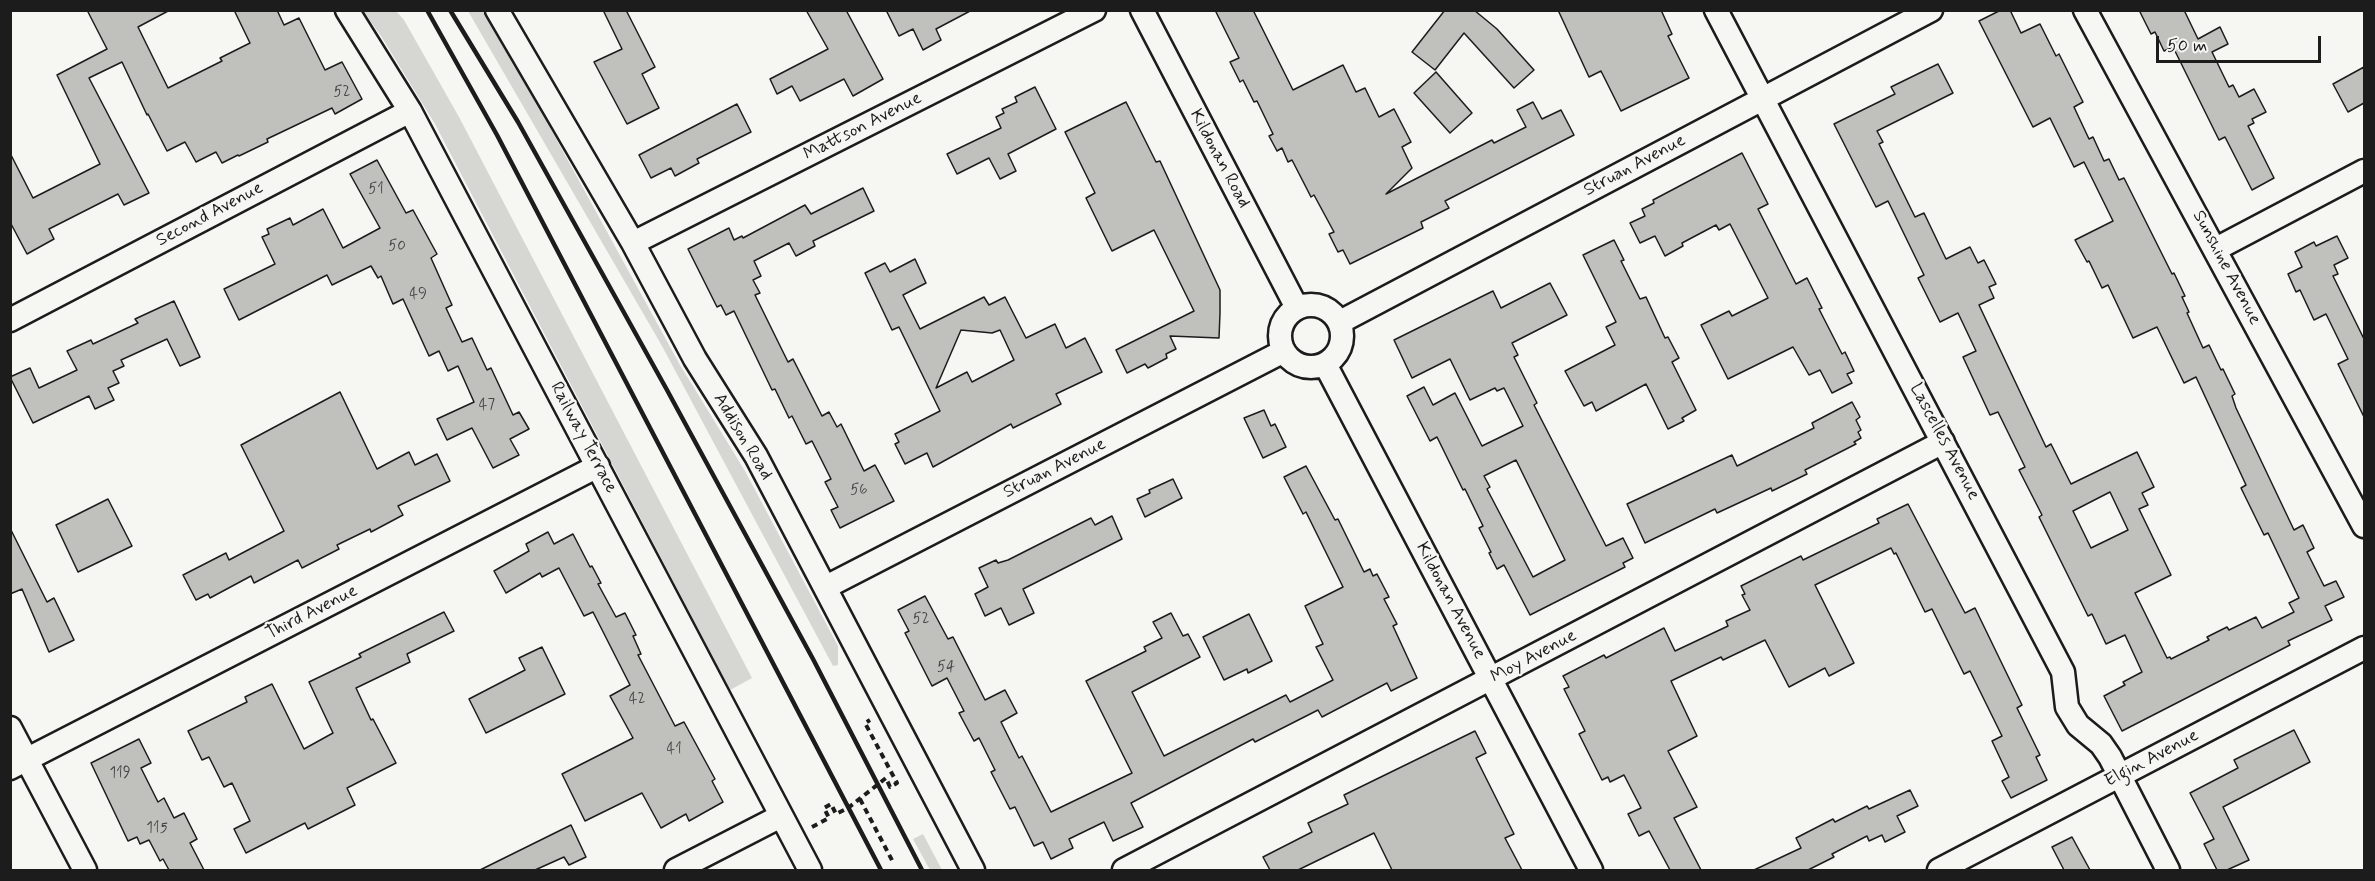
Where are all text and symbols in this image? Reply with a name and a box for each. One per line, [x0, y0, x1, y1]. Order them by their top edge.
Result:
scale bar [2159, 24, 2324, 62]
text: 50 m [2167, 34, 2207, 58]
house number: 52 [334, 84, 350, 102]
street label: Mattson Avenue [800, 88, 926, 166]
street label: Kildonan Road [1184, 106, 1254, 212]
street label: Struan Avenue [1580, 130, 1690, 202]
street label: Second Avenue [153, 178, 267, 252]
house number: 51 [368, 181, 384, 199]
street label: Sunshine Avenue [2187, 207, 2265, 329]
house number: 50 [388, 238, 406, 256]
house number: 49 [409, 286, 427, 304]
street label: Railway Terrace [545, 379, 621, 497]
street label: Lascelles Avenue [1904, 380, 1984, 504]
street label: Addison Road [708, 390, 776, 484]
house number: 47 [479, 397, 495, 415]
street label: Struan Avenue [1000, 434, 1110, 504]
house number: 56 [850, 482, 868, 500]
street label: Kildonan Avenue [1410, 539, 1490, 663]
street label: Third Avenue [263, 581, 361, 645]
house number: 52 [913, 611, 929, 629]
street label: Moy Avenue [1487, 625, 1581, 689]
house number: 54 [937, 659, 955, 677]
house number: 42 [629, 691, 645, 709]
street label: Elgin Avenue [2101, 725, 2203, 793]
house number: 41 [666, 741, 682, 759]
house number: 119 [109, 765, 131, 783]
house number: 115 [146, 820, 168, 838]

